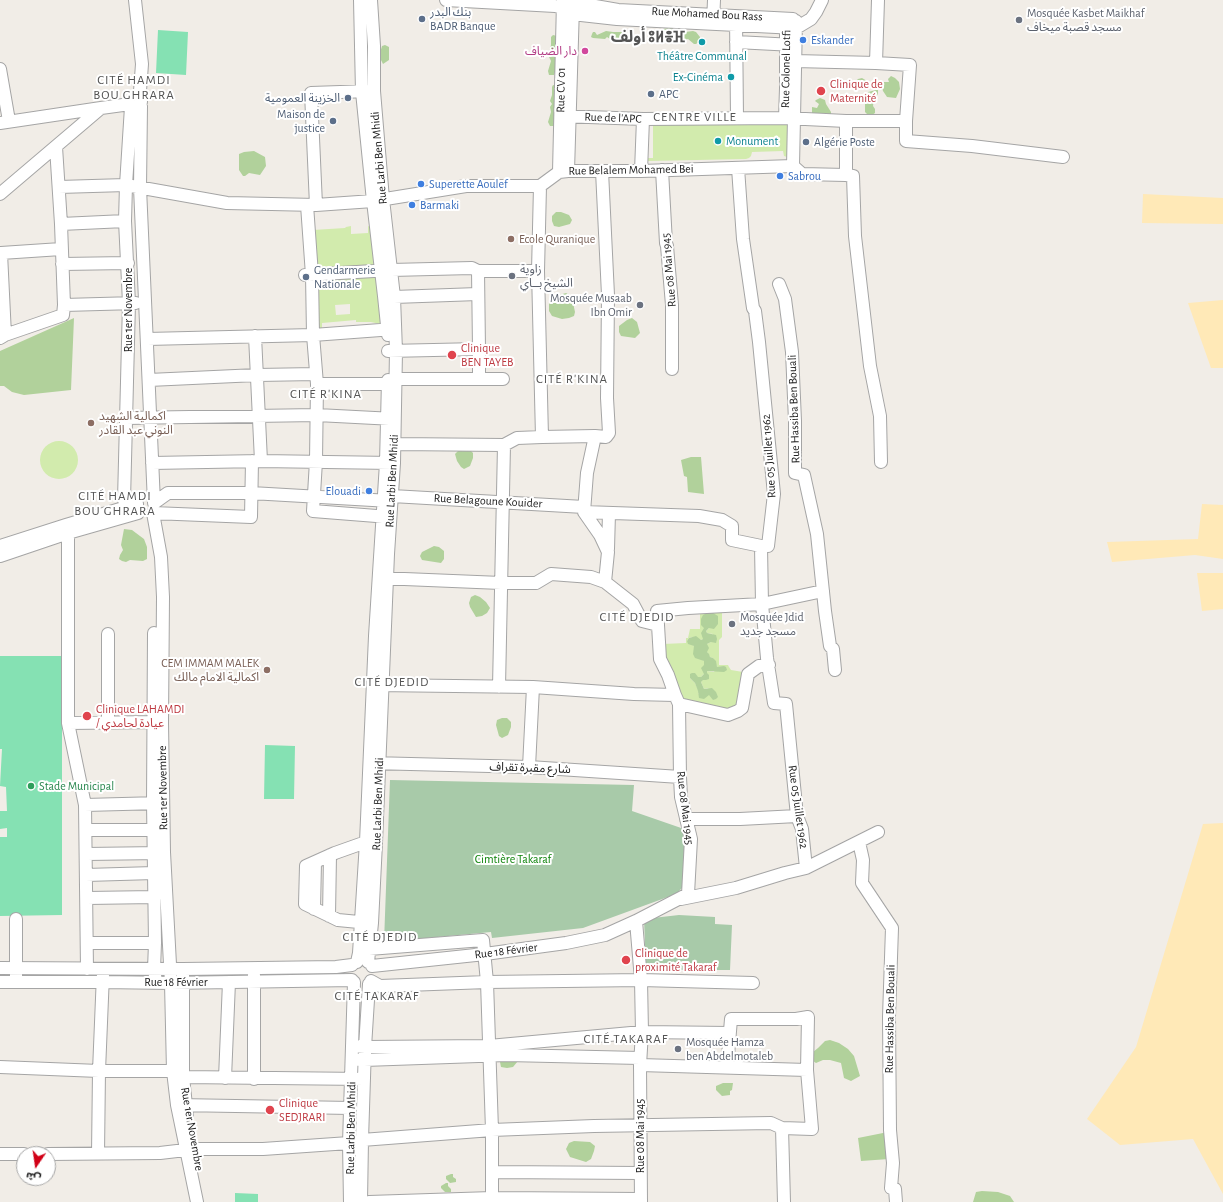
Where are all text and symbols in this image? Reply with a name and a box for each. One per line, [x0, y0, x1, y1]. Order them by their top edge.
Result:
street label: Rue Mohamed Bou Rass [651, 4, 763, 24]
place label: بنك البدر BADR Banque [430, 5, 496, 33]
place label: Mosquée Kasbet Maikhaf مسجد قصبة ميخاف [1027, 6, 1144, 34]
marker: بنك البدر BADR Banque [417, 14, 427, 24]
marker: Mosquée Kasbet Maikhaf مسجد قصبة ميخاف [1014, 15, 1024, 25]
district label: أولف ⵓⵍⴻⴼ [611, 27, 685, 47]
street label: Rue Colonel Lotfi [778, 30, 794, 108]
place label: Eskander [811, 33, 854, 47]
marker: Eskander [798, 35, 808, 45]
marker: Théâtre Communal [697, 37, 707, 47]
place label: دار الضياف [525, 44, 577, 58]
marker: دار الضياف [580, 46, 590, 56]
place label: Théâtre Communal [657, 49, 747, 63]
street label: Rue CV 01 [553, 67, 569, 113]
place label: Ex-Cinéma [673, 70, 723, 84]
district label: CITÉ HAMDI BOU GHRARA [93, 72, 175, 103]
marker: Ex-Cinéma [726, 72, 736, 82]
place label: Clinique de Maternité [830, 77, 883, 105]
marker: Clinique de Maternité [815, 85, 827, 97]
place label: APC [659, 87, 678, 101]
marker: APC [646, 89, 656, 99]
place label: الخزينة العمومية [265, 91, 340, 105]
marker: الخزينة العمومية [343, 93, 353, 103]
place label: Maison de justice [277, 107, 325, 135]
district label: CENTRE VILLE [653, 109, 737, 125]
street label: Rue de l'APC [584, 110, 642, 126]
street label: Rue Larbi Ben Mhidi [368, 111, 390, 205]
marker: Maison de justice [328, 116, 338, 126]
place label: Monument [726, 134, 778, 148]
place label: Algérie Poste [814, 135, 875, 149]
marker: Monument [713, 136, 723, 146]
marker: Algérie Poste [801, 137, 811, 147]
street label: Rue Belalem Mohamed Bei [568, 162, 694, 178]
place label: Sabrou [788, 169, 821, 183]
marker: Sabrou [775, 171, 785, 181]
place label: Superette Aoulef [429, 177, 508, 191]
marker: Superette Aoulef [416, 179, 426, 189]
place label: Barmaki [420, 198, 459, 212]
marker: Barmaki [407, 200, 417, 210]
place label: Ecole Quranique [519, 232, 595, 246]
street label: Rue 08 Mai 1945 [659, 232, 679, 308]
marker: Ecole Quranique [506, 234, 516, 244]
place label: زاوية الشيخ بــاي [520, 262, 573, 290]
place label: Gendarmerie Nationale [314, 263, 376, 291]
street label: Rue 1er Novembre [121, 268, 135, 352]
marker: زاوية الشيخ بــاي [507, 271, 517, 281]
marker: Gendarmerie Nationale [301, 272, 311, 282]
place label: Mosquée Musaab Ibn Omir [550, 291, 632, 319]
marker: Mosquée Musaab Ibn Omir [635, 300, 645, 310]
place label: Clinique BEN TAYEB [461, 341, 514, 369]
marker: Clinique BEN TAYEB [446, 349, 458, 361]
street label: Rue Hassiba Ben Bouali [785, 354, 803, 464]
district label: CITÉ R'KINA [536, 371, 608, 387]
district label: CITÉ R'KINA [290, 386, 362, 402]
place label: اكمالية الشهيد النوني عبد القادر [99, 409, 173, 437]
street label: Rue 05 Juillet 1962 [759, 414, 779, 498]
marker: اكمالية الشهيد النوني عبد القادر [86, 418, 96, 428]
street label: Rue Larbi Ben Mhidi [382, 434, 402, 528]
place label: Elouadi [326, 484, 361, 498]
marker: Elouadi [364, 486, 374, 496]
district label: CITÉ HAMDI BOU GHRARA [74, 488, 156, 519]
street label: Rue Belagoune Kouider [433, 491, 543, 511]
district label: CITÉ DJEDID [600, 609, 674, 625]
place label: Mosquée Jdid مسجد جديد [740, 610, 804, 638]
marker: Mosquée Jdid مسجد جديد [727, 619, 737, 629]
place label: CEM IMMAM MALEK اكمالية الامام مالك [161, 656, 259, 684]
marker: CEM IMMAM MALEK اكمالية الامام مالك [262, 665, 272, 675]
district label: CITÉ DJEDID [355, 674, 429, 690]
place label: Clinique LAHAMDI / عيادة لحامدي [96, 702, 184, 730]
marker: Clinique LAHAMDI / عيادة لحامدي [81, 710, 93, 722]
street label: Rue 1er Novembre [155, 746, 171, 830]
street label: Rue Larbi Ben Mhidi [369, 757, 387, 851]
street label: شارع مقبرة تقراف [489, 759, 571, 777]
street label: Rue 05 Juillet 1962 [785, 764, 811, 850]
street label: Rue 08 Mai 1945 [673, 770, 697, 846]
place label: Stade Municipal [39, 779, 114, 793]
marker: Stade Municipal [26, 781, 36, 791]
park label: Cimtière Takaraf [475, 852, 551, 866]
district label: CITÉ DJEDID [343, 929, 417, 945]
street label: Rue 18 Février [474, 940, 538, 962]
place label: Clinique de proximité Takaraf [635, 946, 716, 974]
marker: Clinique de proximité Takaraf [620, 954, 632, 966]
street label: Rue Hassiba Ben Bouali [882, 964, 898, 1074]
street label: Rue 18 Février [144, 975, 208, 989]
district label: CITÉ TAKARAF [335, 988, 419, 1004]
district label: CITÉ TAKARAF [584, 1031, 668, 1047]
place label: Mosquée Hamza ben Abdelmotaleb [686, 1035, 773, 1063]
marker: Mosquée Hamza ben Abdelmotaleb [673, 1044, 683, 1054]
street label: Rue Larbi Ben Mhidi [343, 1081, 359, 1175]
street label: Rue 1er Novembre [178, 1086, 206, 1172]
place label: Clinique SEDJRARI [279, 1096, 325, 1124]
street label: Rue 08 Mai 1945 [633, 1099, 647, 1173]
marker: Clinique SEDJRARI [264, 1104, 276, 1116]
north arrow [16, 1146, 56, 1186]
text: ش [25, 1170, 42, 1184]

